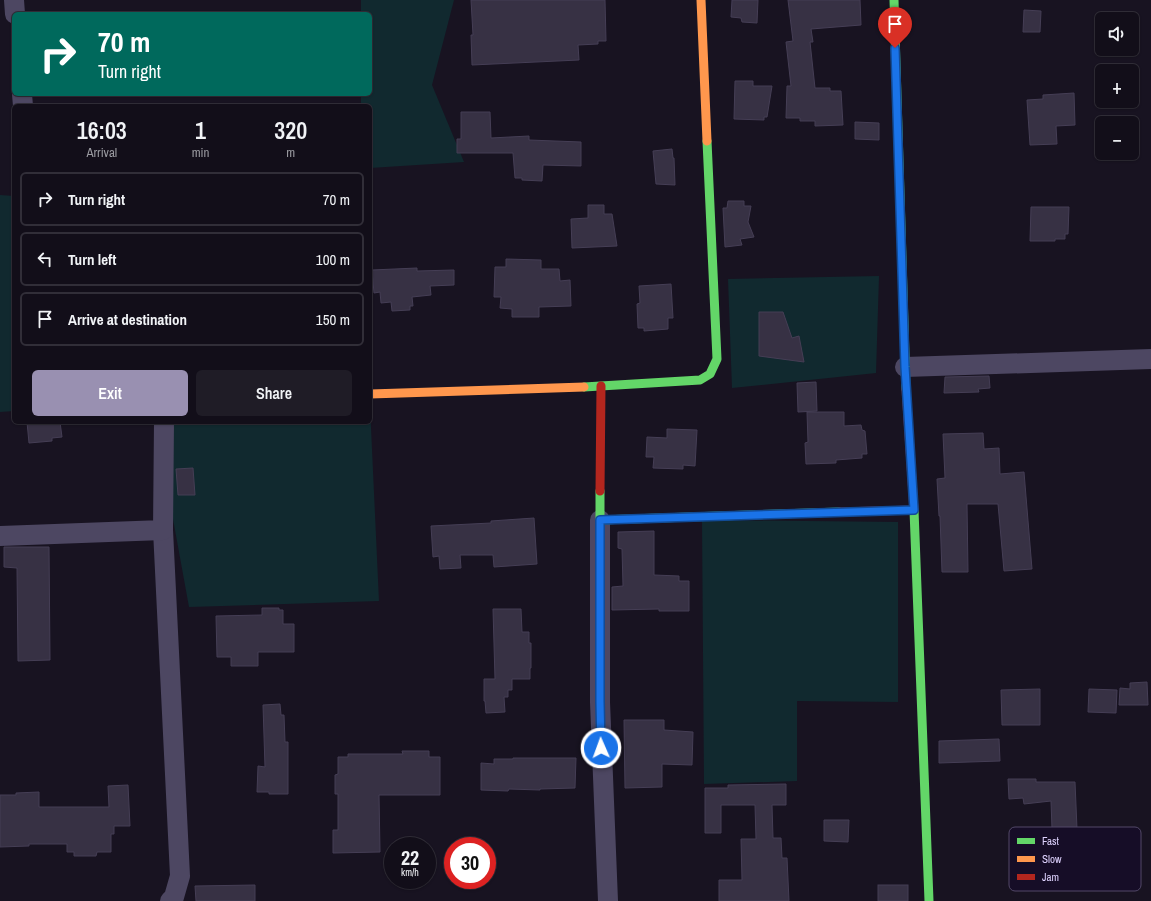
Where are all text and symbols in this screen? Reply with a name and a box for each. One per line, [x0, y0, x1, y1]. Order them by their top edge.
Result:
pin [878, 7.0, 912, 48]
map controls [1095, 12, 1139, 160]
button: sound [1095, 12, 1139, 56]
icon: arrive [884, 13, 906, 35]
text: 70 m [98, 23, 150, 61]
icon: right [32, 28, 84, 80]
text: Turn right [98, 59, 161, 84]
button: + [1095, 64, 1139, 108]
text: 16:03 [77, 114, 127, 146]
text: 1 [195, 114, 206, 146]
text: 320 [274, 114, 307, 146]
button: − [1095, 116, 1139, 160]
text: Arrival [86, 144, 117, 161]
text: min [192, 144, 209, 161]
text: m [286, 144, 295, 161]
icon: right [34, 188, 56, 210]
text: Turn right [68, 189, 125, 210]
text: 70 m [323, 189, 350, 210]
icon: left [34, 248, 56, 270]
text: Turn left [68, 249, 116, 270]
text: 100 m [316, 249, 350, 270]
icon: arrive [34, 308, 56, 330]
text: Arrive at destination [68, 309, 187, 330]
text: 150 m [316, 309, 350, 330]
button: Exit [32, 370, 188, 416]
button: Share [196, 370, 352, 416]
position arrow [580, 727, 622, 769]
legend [1009, 827, 1141, 891]
text: Fast [1042, 834, 1060, 848]
speed limit sign: 30 [444, 837, 496, 889]
text: 22 [401, 844, 419, 871]
text: Slow [1042, 852, 1062, 866]
text: km/h [401, 866, 419, 879]
text: Jam [1042, 870, 1059, 884]

